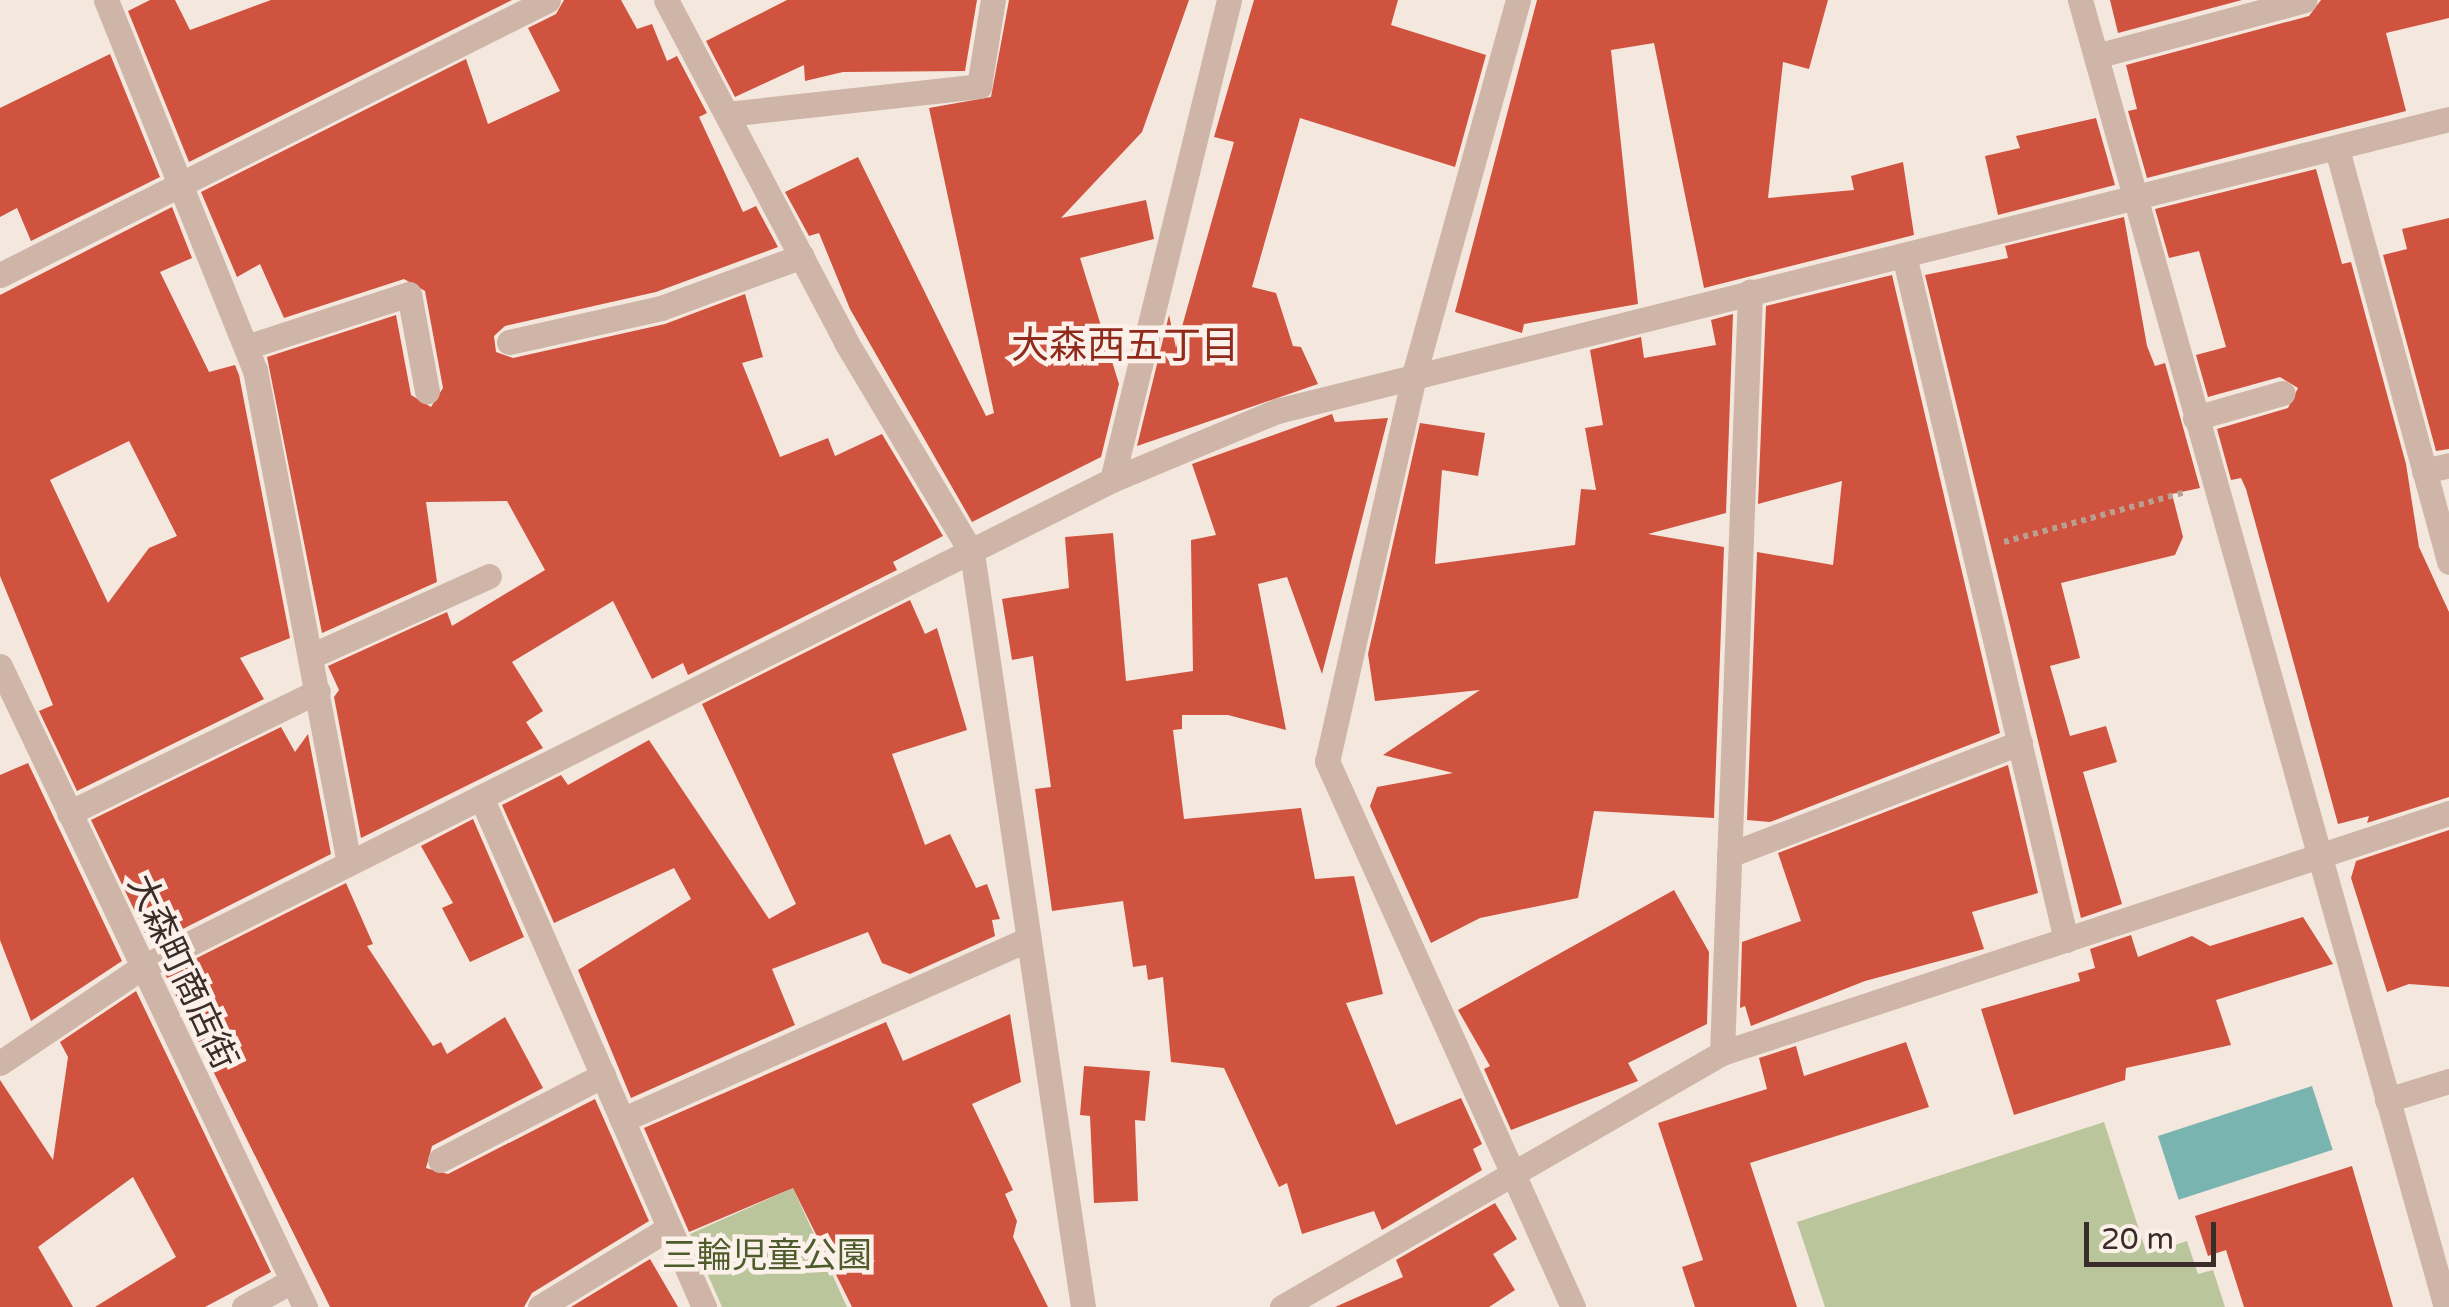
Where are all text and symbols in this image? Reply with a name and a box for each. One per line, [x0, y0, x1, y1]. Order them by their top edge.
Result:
district label: 大森西五丁目 [1011, 324, 1239, 370]
street label: 大森町商店街 [119, 868, 245, 1076]
scale bar [2089, 1202, 2222, 1264]
text: 20 m [2101, 1221, 2174, 1258]
park label: 三輪児童公園 [662, 1235, 872, 1277]

